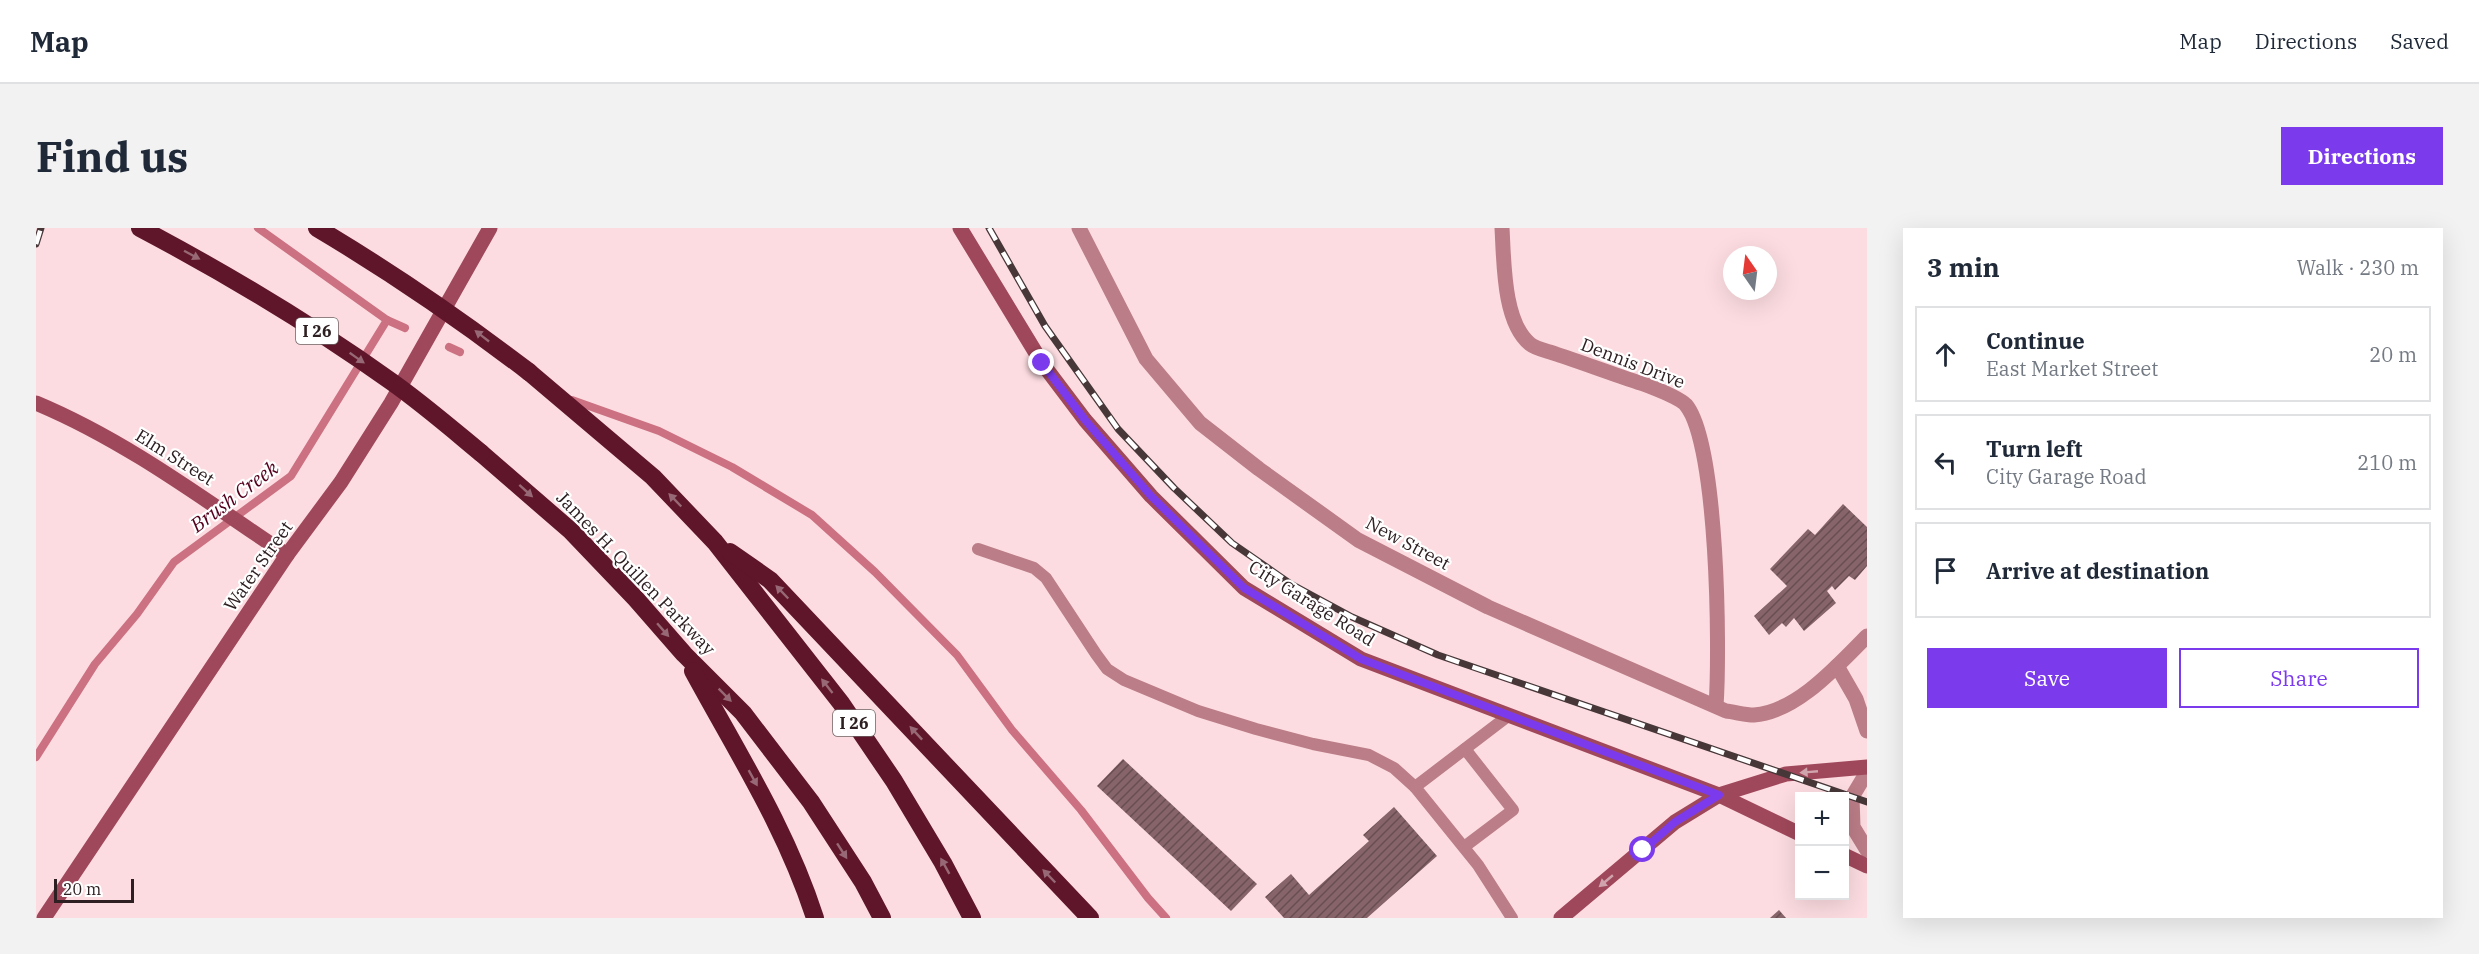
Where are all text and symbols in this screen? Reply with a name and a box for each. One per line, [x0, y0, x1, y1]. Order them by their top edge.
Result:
text: Map [30, 23, 89, 60]
text: Map [2179, 27, 2222, 55]
text: Directions [2255, 27, 2357, 55]
text: Saved [2390, 27, 2449, 55]
button: Directions [2281, 127, 2443, 185]
text: Find us [36, 129, 188, 184]
north arrow [1723, 246, 1777, 300]
text: 3 min [1927, 250, 2000, 284]
one-way arrow [183, 251, 200, 260]
text: Walk · 230 m [2297, 254, 2419, 281]
road number: I 26 [296, 318, 338, 344]
text: Continue [1986, 326, 2085, 355]
one-way arrow [475, 331, 490, 343]
street label: Dennis Drive [1578, 333, 1688, 393]
icon: ahead [1929, 338, 1962, 371]
text: 20 m [2369, 341, 2417, 368]
route end [1028, 349, 1054, 375]
one-way arrow [349, 352, 365, 364]
text: East Market Street [1986, 355, 2158, 382]
street label: Elm Street [131, 424, 219, 490]
text: Turn left [1986, 434, 2082, 463]
icon: left [1929, 446, 1962, 479]
text: 210 m [2357, 449, 2417, 476]
water label: Brush Creek [184, 454, 284, 539]
text: City Garage Road [1986, 463, 2147, 490]
one-way arrow [518, 484, 533, 497]
street label: James H. Quillen Parkway [552, 486, 721, 660]
one-way arrow [668, 493, 682, 507]
street label: New Street [1362, 511, 1454, 575]
street label: Water Street [219, 517, 297, 615]
icon: arrive [1929, 554, 1962, 587]
street label: City Garage Road [1245, 555, 1379, 651]
text: Arrive at destination [1986, 556, 2209, 585]
one-way arrow [775, 584, 789, 599]
one-way arrow [656, 622, 669, 637]
button: Save [1927, 648, 2167, 708]
button: Share [2179, 648, 2419, 708]
one-way arrow [821, 678, 833, 694]
one-way arrow [718, 688, 733, 702]
road number: I 26 [833, 710, 875, 736]
one-way arrow [909, 726, 923, 741]
one-way arrow [1799, 767, 1818, 777]
one-way arrow [748, 770, 758, 787]
map controls [1795, 792, 1849, 900]
button: + [1795, 792, 1849, 846]
route start [1629, 836, 1655, 862]
one-way arrow [836, 842, 848, 858]
button: − [1795, 846, 1849, 900]
one-way arrow [940, 858, 950, 875]
one-way arrow [1042, 868, 1056, 883]
one-way arrow [1599, 874, 1614, 887]
scale bar [54, 876, 134, 904]
text: 20 m [63, 879, 101, 899]

